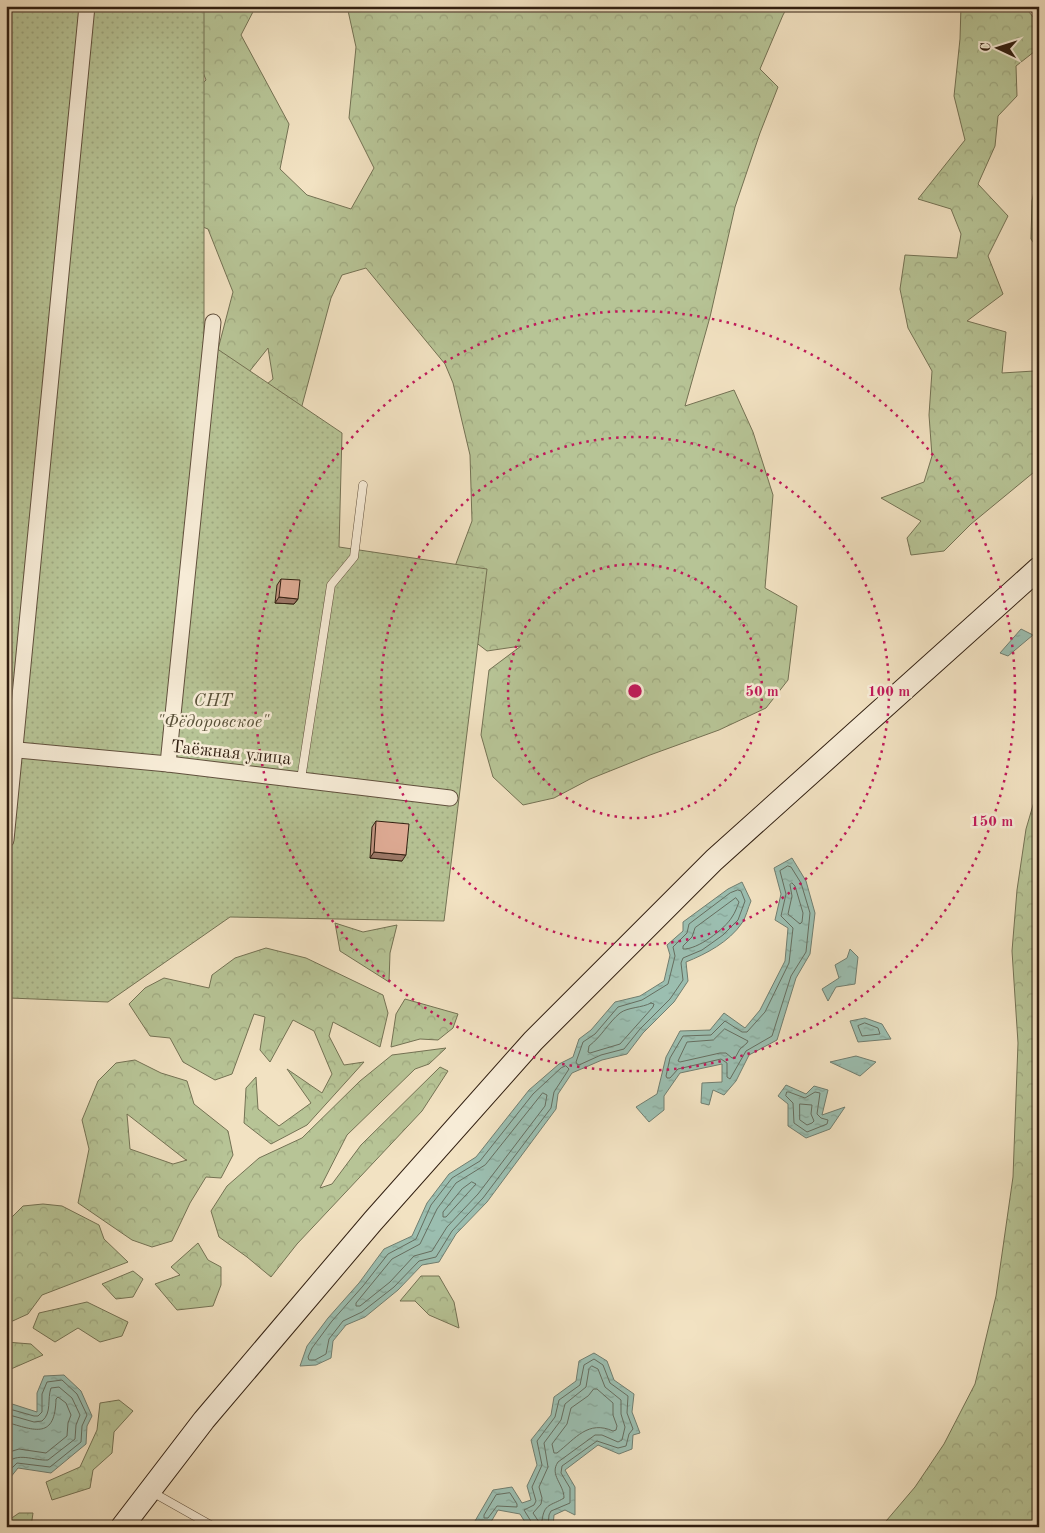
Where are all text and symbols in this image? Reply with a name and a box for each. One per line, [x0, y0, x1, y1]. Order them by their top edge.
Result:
north arrow [972, 22, 1022, 72]
text: С [979, 42, 993, 52]
centre of rings [626, 682, 644, 700]
text: 50 m [745, 685, 779, 700]
text: 100 m [868, 685, 910, 700]
park label: СНТ "Фёдоровское" [157, 692, 270, 731]
street label: Таёжная улица [170, 738, 292, 768]
text: 150 m [971, 815, 1013, 830]

